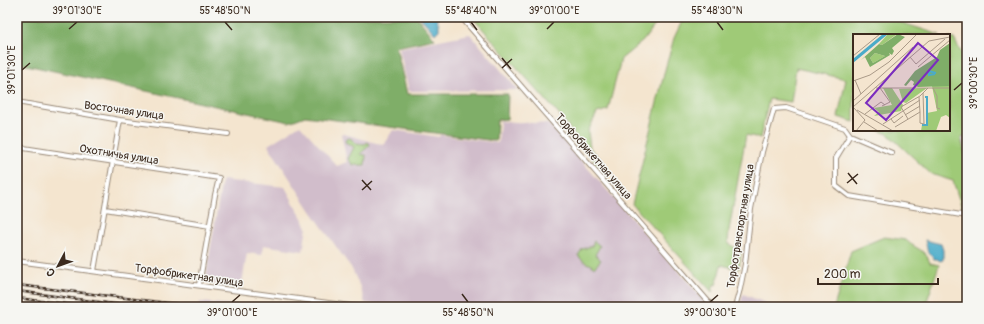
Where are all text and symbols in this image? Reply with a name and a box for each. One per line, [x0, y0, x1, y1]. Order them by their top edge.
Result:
text: 39°01'30"E [52, 5, 102, 17]
text: 55°48'50"N [199, 5, 251, 17]
text: 55°48'40"N [445, 5, 497, 17]
text: 39°01'00"E [529, 5, 579, 17]
text: 55°48'30"N [691, 5, 743, 17]
inset map [853, 34, 950, 131]
text: 39°01'30"E [6, 45, 18, 95]
text: 39°00'30"E [968, 57, 980, 109]
street label: Восточная улица [83, 98, 164, 123]
street label: Торфобрикетная улица [553, 111, 634, 202]
street label: Охотничья улица [78, 142, 159, 167]
street label: Торфотранспортная улица [724, 163, 757, 289]
north arrow [38, 246, 78, 286]
scale bar [818, 260, 938, 286]
street label: Торфобрикетная улица [134, 261, 244, 290]
text: С [44, 265, 58, 279]
text: 200 m [824, 267, 861, 282]
text: 39°01'00"E [207, 307, 257, 319]
text: 55°48'50"N [442, 307, 494, 319]
text: 39°00'30"E [684, 307, 736, 319]

